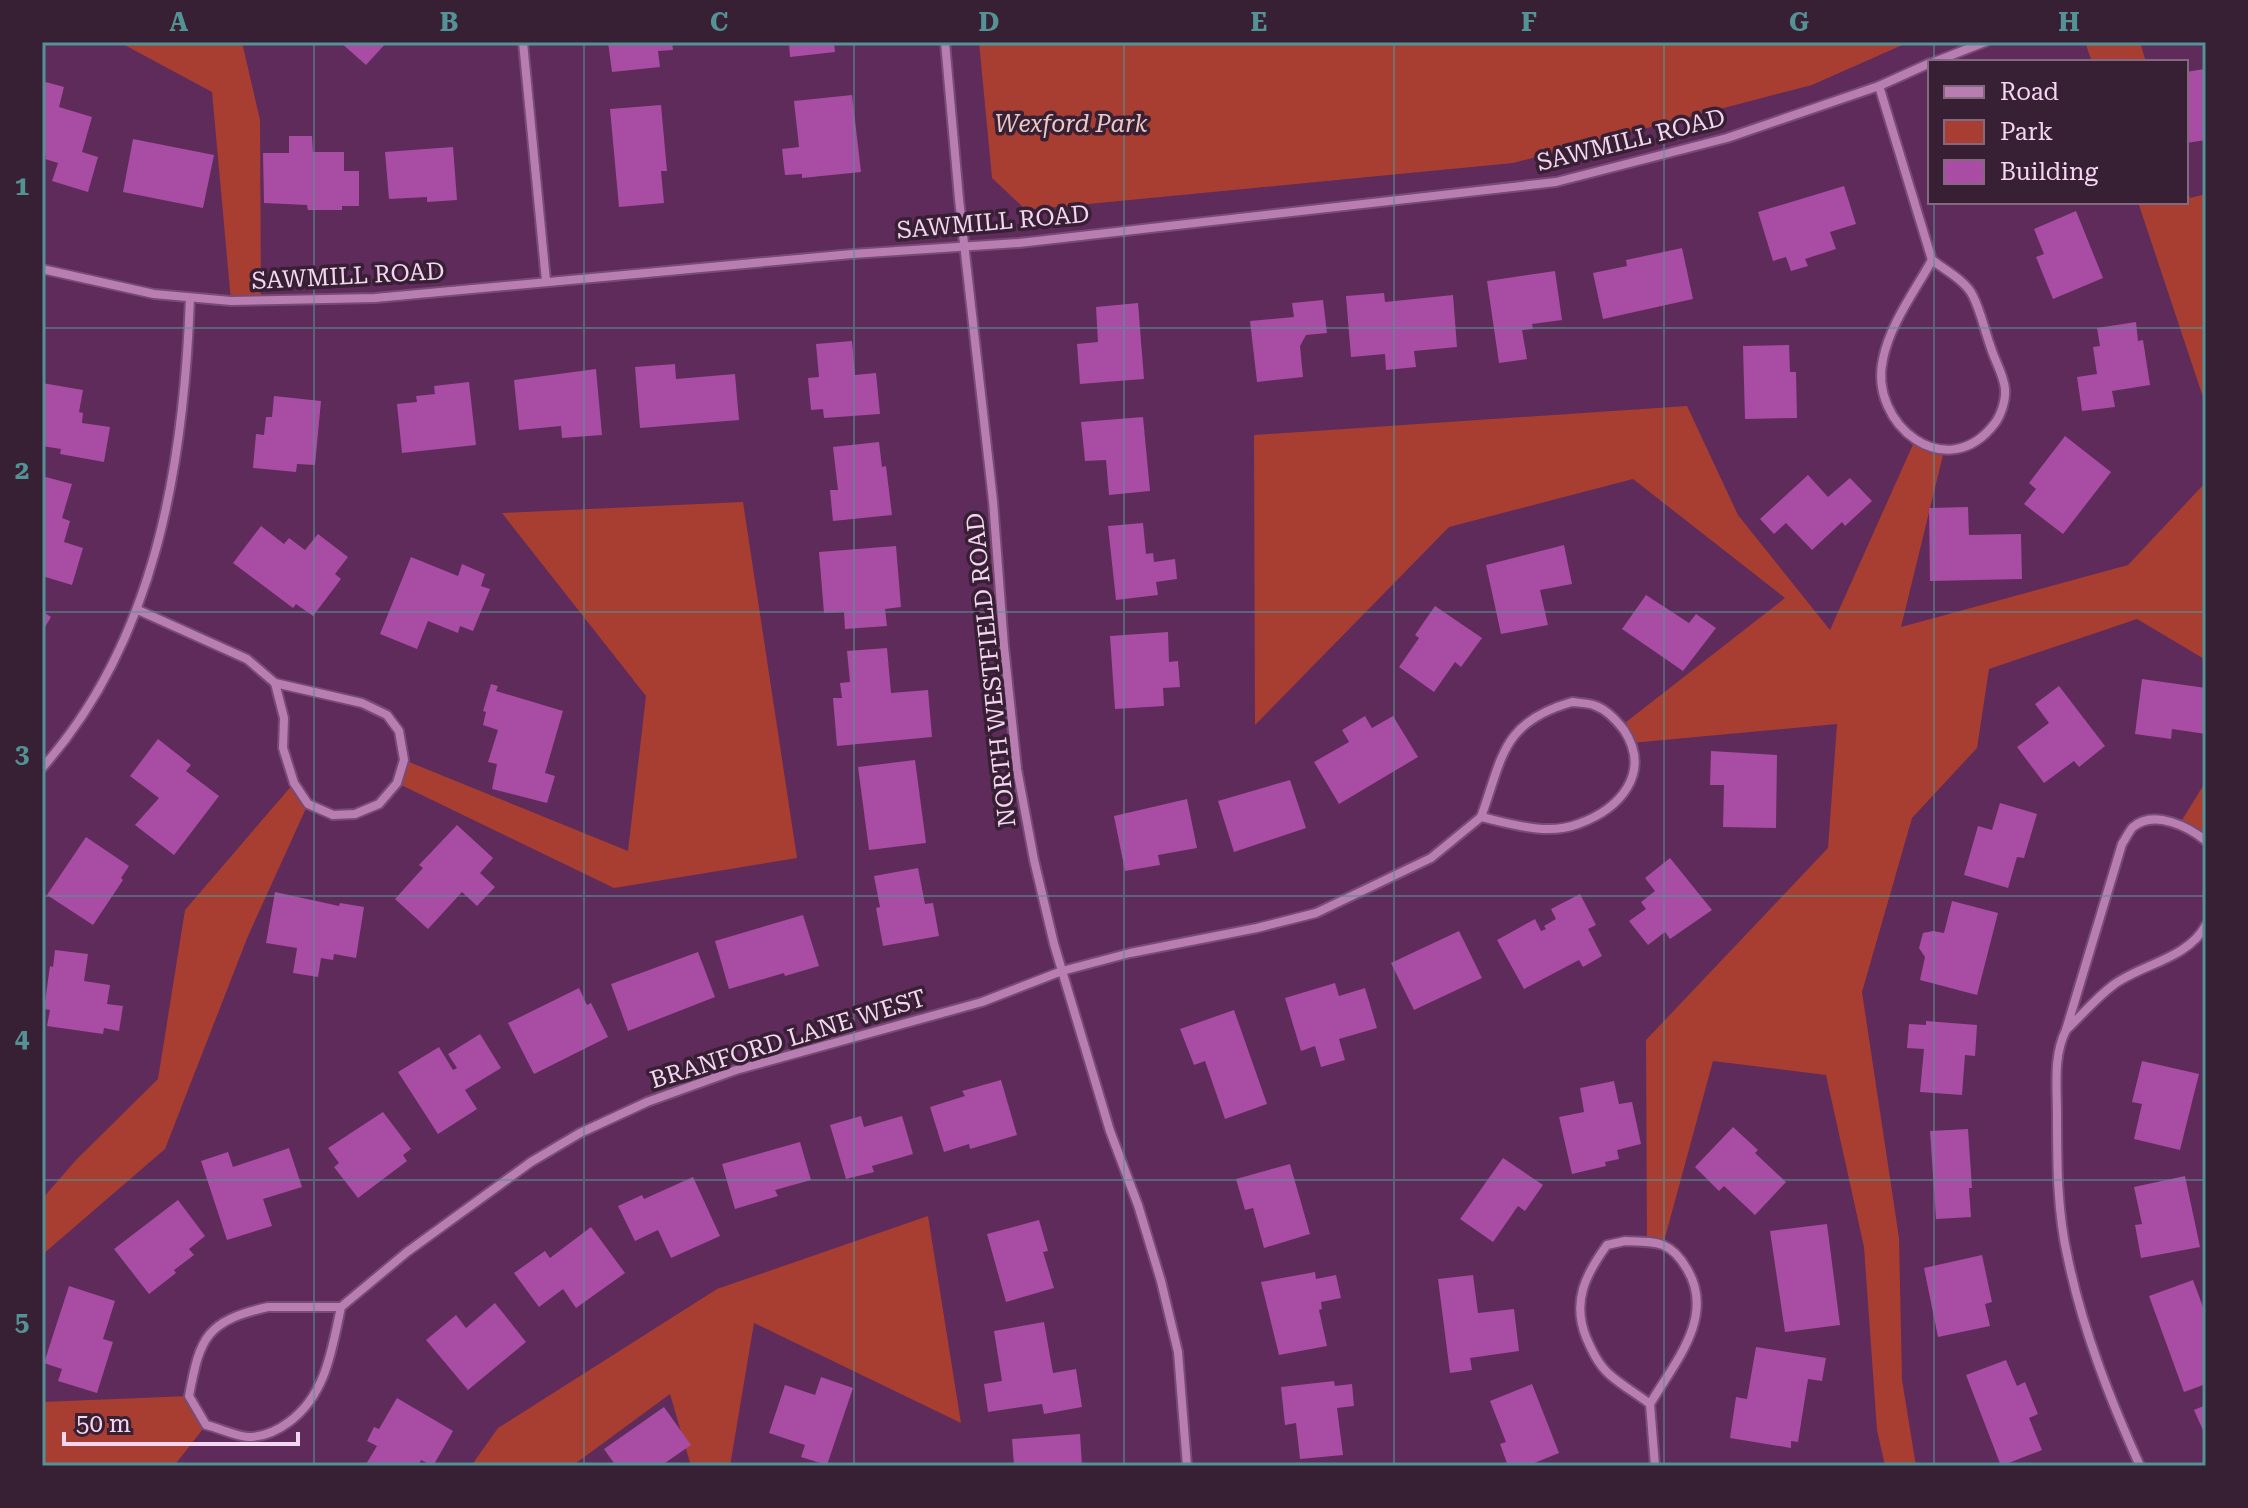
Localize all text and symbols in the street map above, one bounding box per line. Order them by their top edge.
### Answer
text: A [170,7,189,37]
text: B [440,7,458,37]
text: C [710,7,728,37]
text: D [979,7,999,37]
text: E [1251,7,1267,37]
text: F [1521,7,1537,37]
text: G [1789,7,1809,37]
text: H [2058,7,2080,37]
legend [1928,60,2188,204]
text: Road [2000,78,2059,106]
street label: SAWMILL ROAD [1534,103,1728,177]
park label: Wexford Park [995,110,1148,138]
text: Park [2000,118,2053,146]
text: Building [2000,158,2098,186]
text: 1 [15,171,29,201]
street label: SAWMILL ROAD [896,200,1090,244]
street label: SAWMILL ROAD [251,257,445,295]
text: 2 [15,455,29,485]
street label: NORTH WESTFIELD ROAD [961,512,1021,828]
text: 3 [15,739,29,769]
street label: BRANFORD LANE WEST [647,984,929,1094]
text: 4 [15,1023,30,1053]
text: 5 [15,1307,29,1337]
scale bar [64,1396,298,1446]
text: 50 m [76,1410,131,1438]

